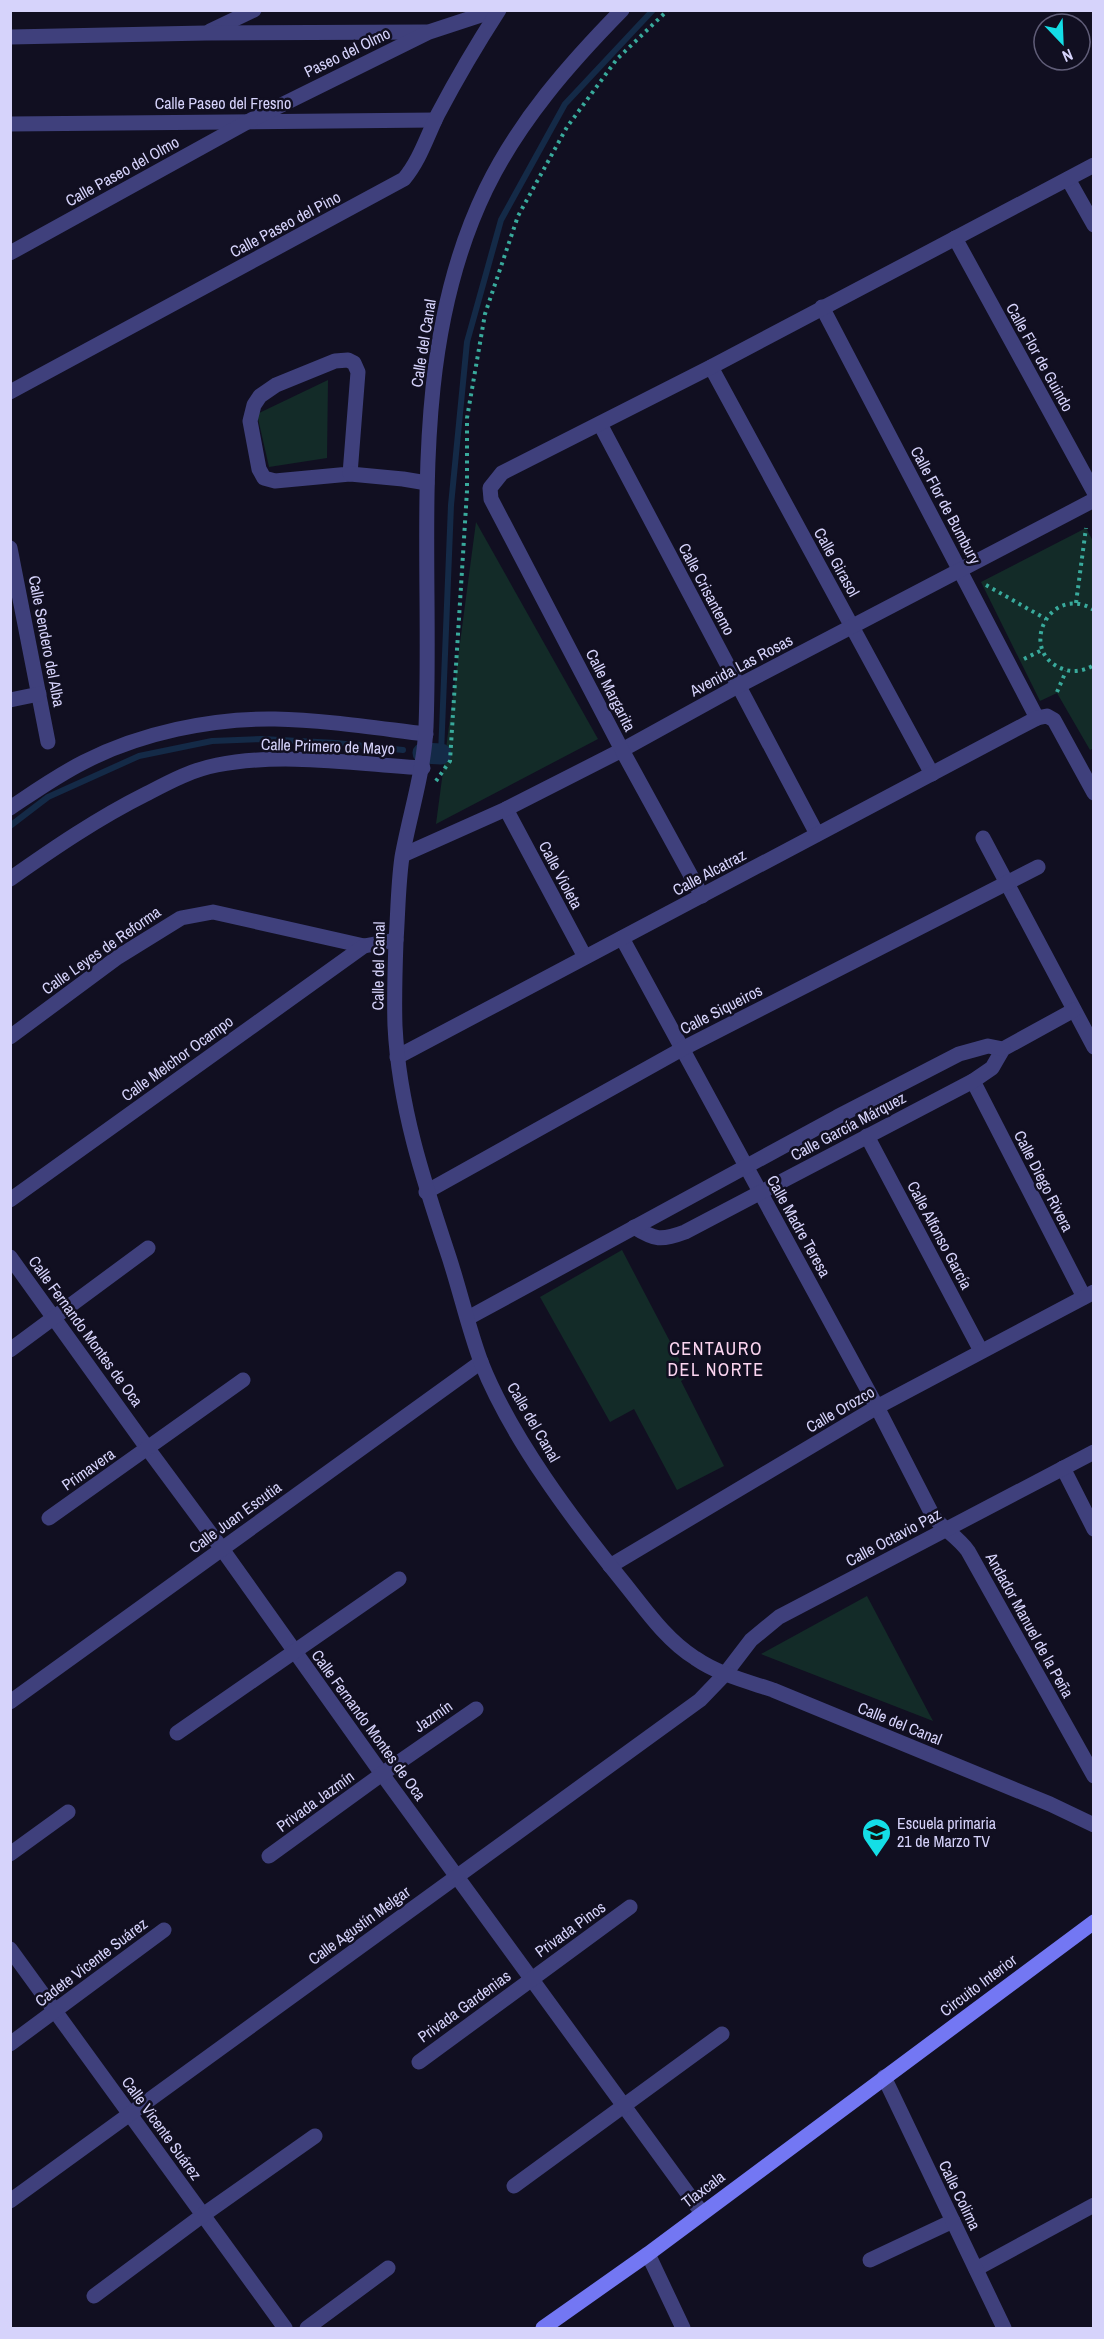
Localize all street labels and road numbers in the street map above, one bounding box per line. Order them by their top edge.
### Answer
street label: Paseo del Olmo [300,22,394,82]
street label: Calle Paseo del Fresno [155,92,291,114]
street label: Calle Paseo del Olmo [61,131,183,211]
street label: Calle Paseo del Pino [226,186,344,262]
street label: Calle del Canal [405,297,441,389]
street label: Calle Flor de Guindo [1001,299,1079,415]
street label: Calle Flor de Bumbury [906,442,987,568]
street label: Calle Girasol [809,524,865,601]
street label: Calle Crisantemo [673,539,741,639]
street label: Calle Sendero del Alba [23,573,71,709]
street label: Avenida Las Rosas [685,629,796,702]
street label: Calle Margarita [581,645,641,736]
street label: Calle Primero de Mayo [261,733,395,759]
street label: Calle Violeta [534,837,588,914]
street label: Calle Alcatraz [668,843,750,901]
street label: Calle Leyes de Reforma [37,900,166,999]
street label: Calle del Canal [366,921,390,1011]
street label: Calle Siqueiros [676,979,766,1039]
street label: Calle Melchor Ocampo [117,1010,237,1106]
street label: Calle García Márquez [786,1086,910,1166]
street label: Calle Diego Rivera [1009,1127,1079,1236]
street label: Calle Madre Teresa [762,1171,836,1282]
street label: Calle Alfonso García [902,1177,978,1294]
street label: Calle Fernando Montes de Oca [24,1251,149,1412]
street label: Calle del Canal [502,1378,566,1466]
street label: Calle Orozco [802,1381,878,1437]
street label: Primavera [57,1442,120,1495]
street label: Calle Juan Escutia [184,1476,286,1558]
street label: Calle Octavio Paz [841,1502,945,1571]
street label: Andador Manuel de la Peña [980,1548,1079,1702]
street label: Calle Fernando Montes de Oca [307,1645,432,1806]
street label: Jazmín [409,1695,457,1737]
street label: Calle del Canal [855,1696,945,1750]
street label: Privada Jazmín [272,1765,358,1837]
street label: Calle Agustín Melgar [304,1880,415,1969]
street label: Privada Pinos [530,1896,610,1962]
street label: Cadete Vicente Suárez [30,1912,152,2012]
street label: Circuito Interior [935,1948,1022,2021]
street label: Privada Gardenias [413,1965,515,2047]
street label: Calle Vicente Suárez [117,2072,207,2185]
street label: Calle Colima [934,2156,987,2234]
street label: Tlaxcala [677,2165,730,2212]

